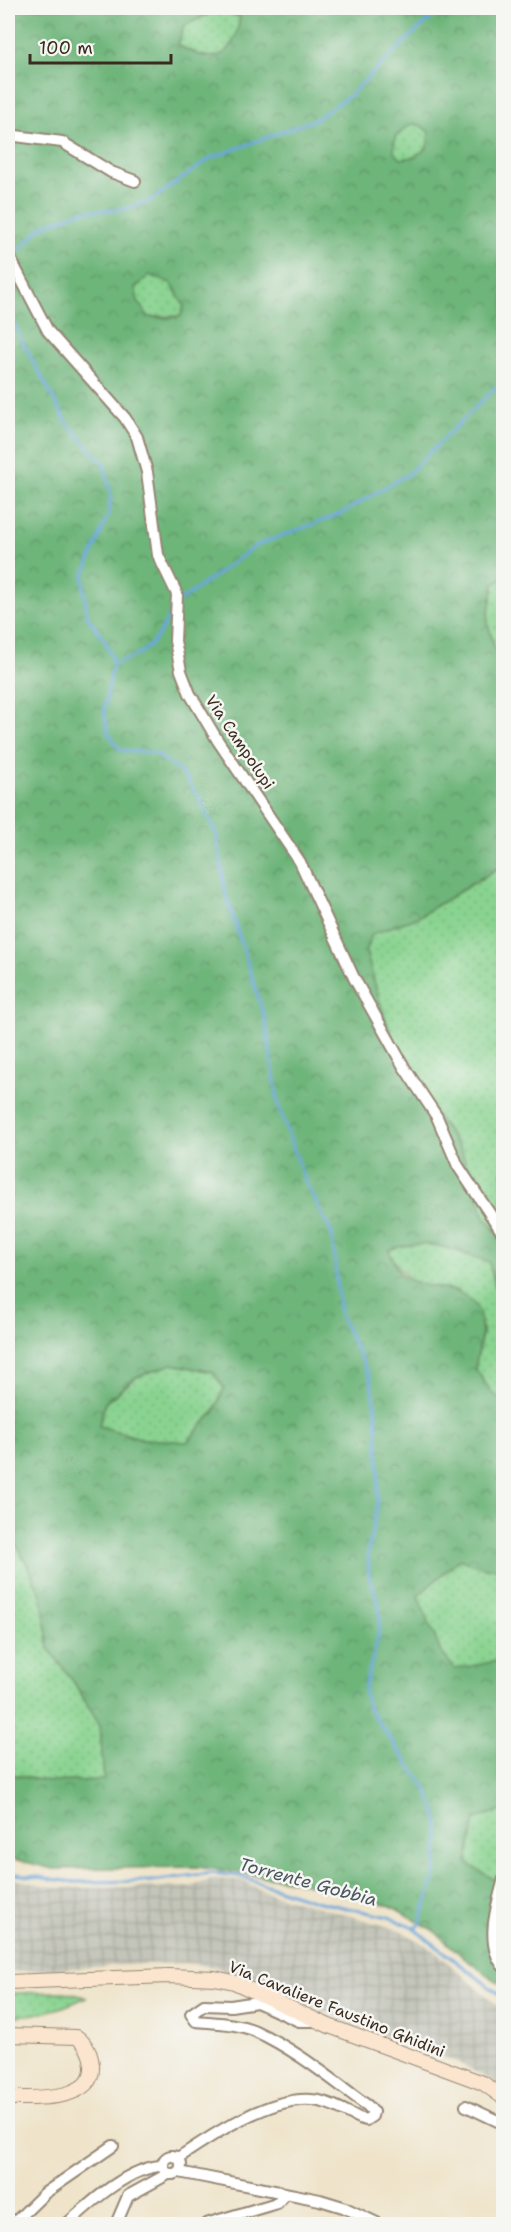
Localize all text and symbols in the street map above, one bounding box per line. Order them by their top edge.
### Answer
scale bar [30,27,171,65]
text: 100 m [39,36,93,60]
street label: Via Campolupi [201,691,279,793]
water label: Torrente Gobbia [236,1852,380,1912]
street label: Via Cavaliere Faustino Ghidini [226,1956,448,2062]

